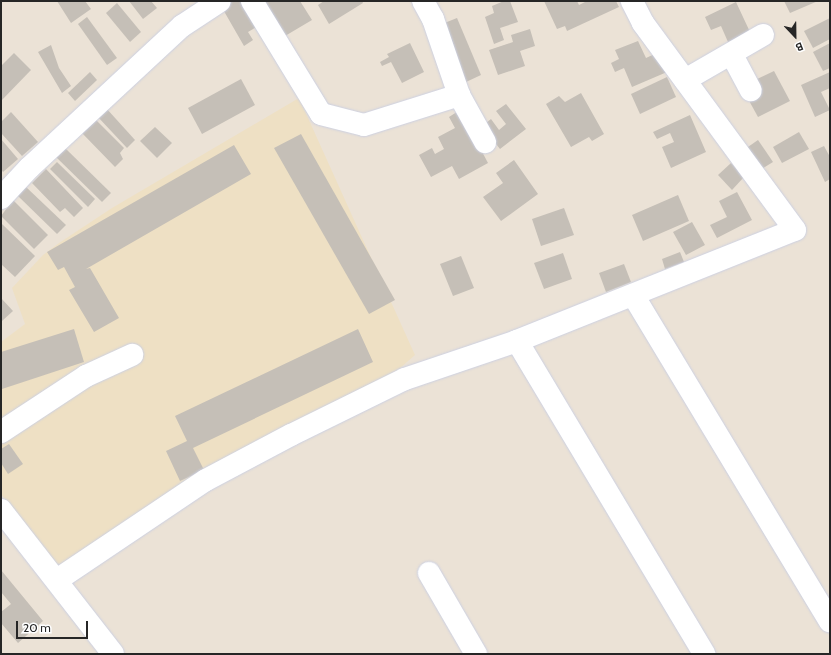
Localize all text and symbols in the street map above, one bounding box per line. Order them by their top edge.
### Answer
north arrow [775,16,815,56]
text: B [794,39,805,55]
scale bar [18,613,90,639]
text: 20 m [23,620,51,635]

